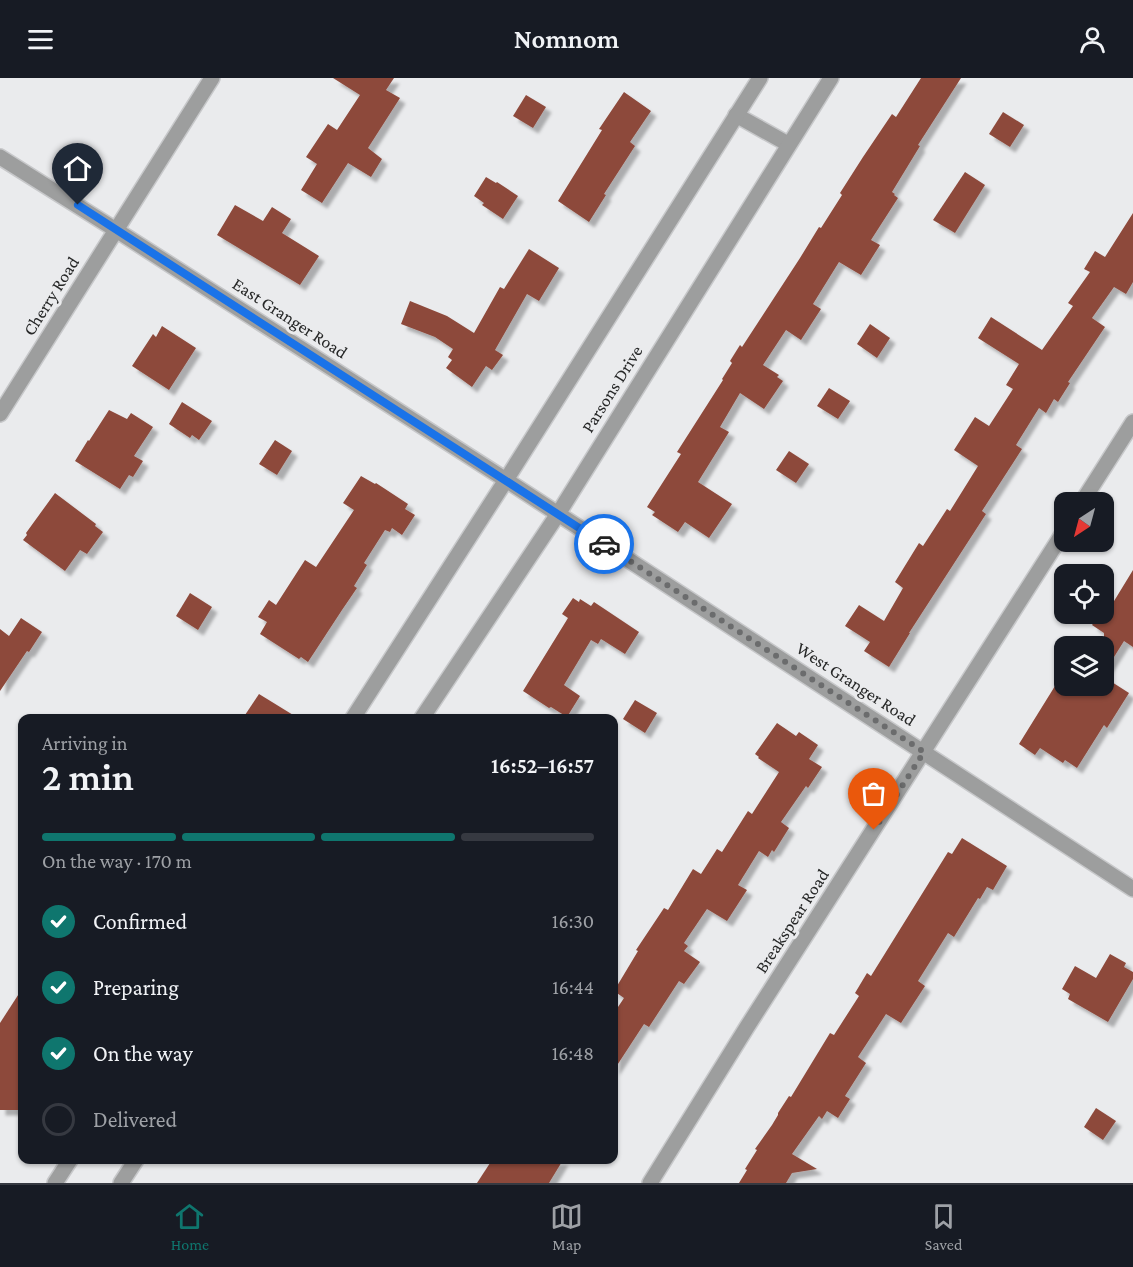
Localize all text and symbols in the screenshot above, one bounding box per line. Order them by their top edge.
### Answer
icon: menu [24,23,57,56]
icon: person [1076,23,1109,56]
text: Nomnom [514,24,619,54]
pin [52,143,103,205]
icon: home [61,152,94,185]
street label: Cherry Road [19,252,83,339]
street label: East Granger Road [229,273,352,363]
street label: Parsons Drive [577,342,647,436]
north arrow [1054,492,1114,552]
map controls [1054,492,1114,696]
courier [574,514,634,574]
icon: car [588,528,621,561]
button: locate [1054,564,1114,624]
button: layers [1054,636,1114,696]
street label: West Granger Road [793,638,920,730]
text: Arriving in [42,732,127,754]
text: 16:52–16:57 [491,753,594,778]
text: 2 min [42,755,134,798]
pin [848,768,899,830]
icon: bag [857,777,890,810]
text: On the way · 170 m [42,850,192,872]
street label: Breakspear Road [751,865,833,977]
icon: check [42,905,75,938]
text: Confirmed [93,909,187,934]
text: 16:30 [552,910,594,932]
icon: check [42,971,75,1004]
text: Preparing [93,975,179,1000]
text: 16:44 [552,976,594,998]
icon: check [42,1037,75,1070]
text: On the way [93,1041,193,1066]
text: 16:48 [552,1042,594,1064]
text: Delivered [93,1107,177,1132]
tab: Home [171,1200,209,1253]
tab: Map [550,1200,583,1253]
tab: Saved [925,1200,962,1253]

